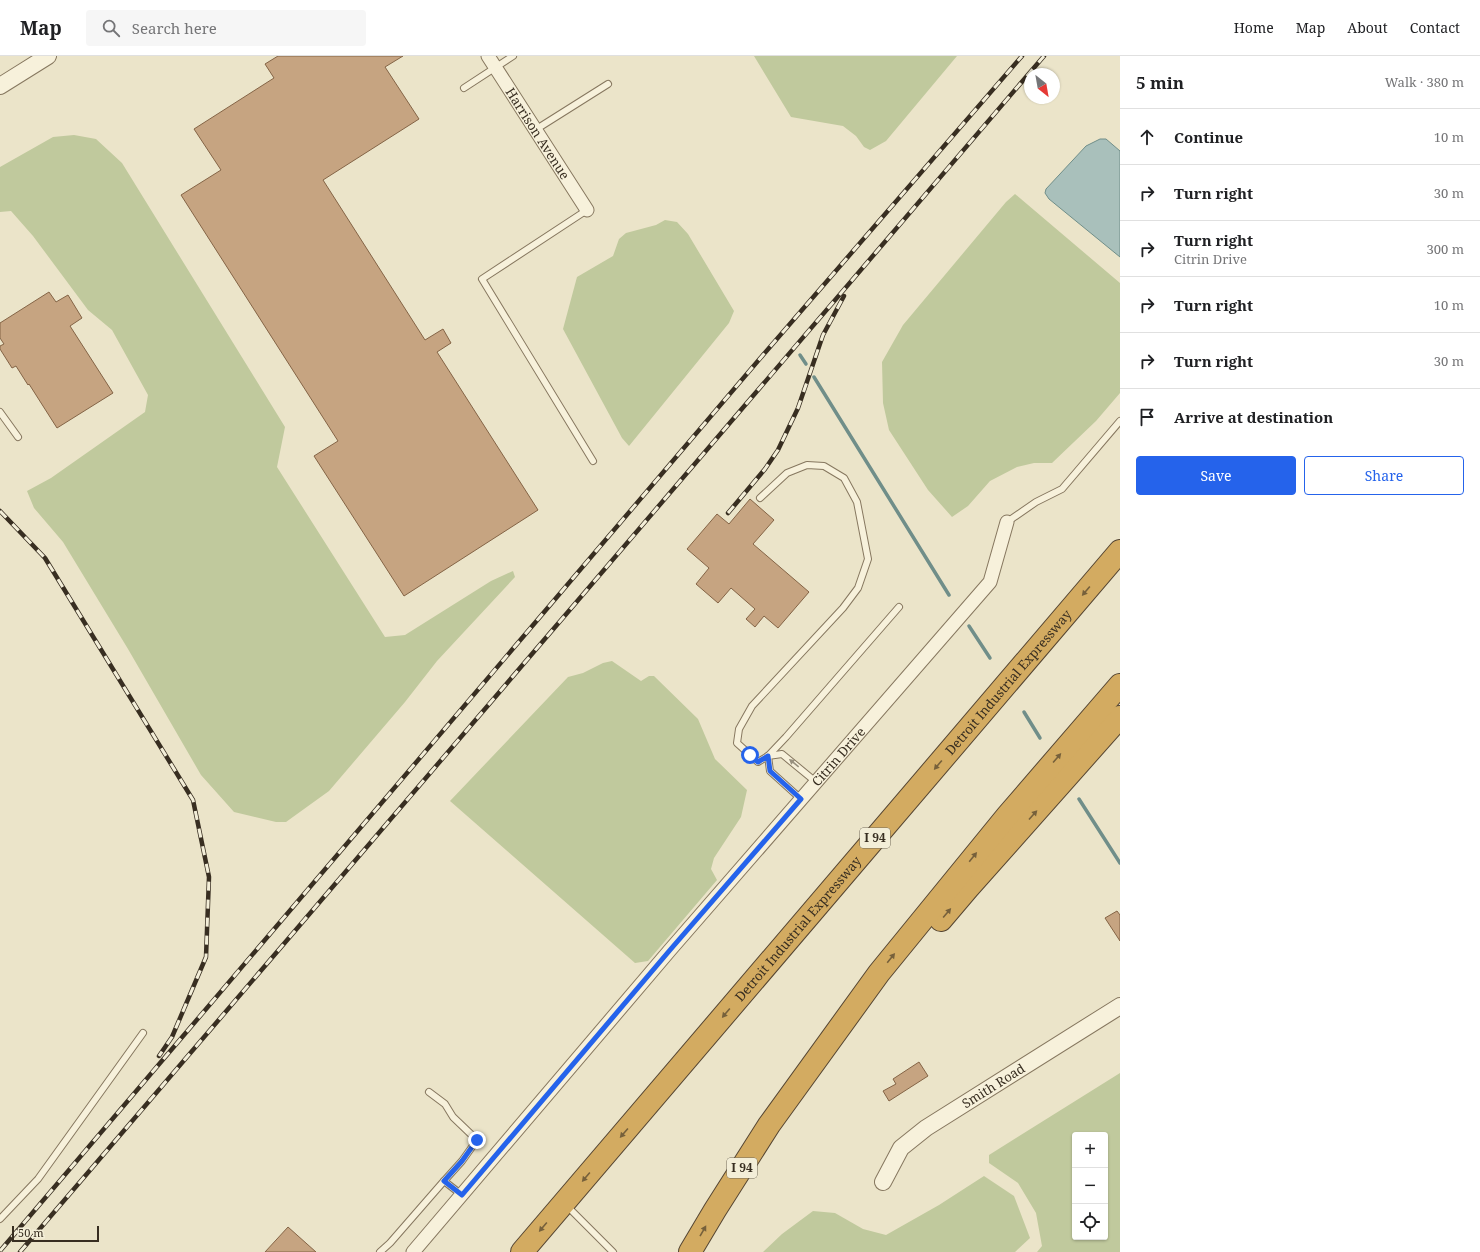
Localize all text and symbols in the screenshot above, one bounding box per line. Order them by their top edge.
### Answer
search box [86,10,366,46]
text: Map [20,15,62,41]
icon: search [100,17,122,39]
text: Search here [132,18,217,38]
text: Home [1234,18,1274,37]
text: Map [1296,18,1325,37]
text: About [1347,18,1388,37]
text: Contact [1410,18,1460,37]
north arrow [1024,68,1060,104]
text: 5 min [1136,71,1184,94]
text: Walk · 380 m [1385,73,1464,91]
street label: Harrison Avenue [502,84,574,183]
icon: ahead [1136,126,1158,148]
text: Continue [1174,127,1243,147]
text: 10 m [1434,128,1464,146]
icon: right [1136,182,1158,204]
text: Turn right [1174,183,1253,203]
text: 30 m [1434,184,1464,202]
text: Turn right [1174,230,1253,250]
icon: right [1136,238,1158,260]
text: 300 m [1427,240,1464,258]
text: Citrin Drive [1174,250,1247,268]
icon: right [1136,294,1158,316]
text: Turn right [1174,295,1253,315]
text: 10 m [1434,296,1464,314]
icon: right [1136,350,1158,372]
text: Turn right [1174,351,1253,371]
text: 30 m [1434,352,1464,370]
icon: arrive [1136,406,1158,428]
text: Arrive at destination [1174,407,1333,427]
button: Save [1136,456,1296,495]
button: Share [1304,456,1464,495]
one-way arrow [1081,586,1090,597]
street label: Detroit Industrial Expressway [941,605,1076,759]
street label: Citrin Drive [808,723,869,790]
route start [741,746,759,764]
one-way arrow [1052,753,1062,763]
one-way arrow [788,759,799,767]
one-way arrow [933,759,942,770]
one-way arrow [1028,810,1037,820]
road number: I 94 [860,828,890,848]
street label: Detroit Industrial Expressway [731,852,865,1005]
one-way arrow [969,852,977,863]
one-way arrow [942,908,951,918]
one-way arrow [886,953,895,963]
one-way arrow [722,1007,731,1018]
street label: Smith Road [958,1059,1028,1112]
one-way arrow [619,1128,628,1138]
route end [468,1131,486,1149]
map controls [1072,1132,1108,1240]
button: + [1072,1132,1108,1168]
road number: I 94 [727,1158,757,1178]
button: − [1072,1168,1108,1204]
one-way arrow [581,1172,590,1183]
button: locate [1072,1204,1108,1240]
one-way arrow [539,1223,548,1232]
scale bar [12,1224,99,1243]
text: 50 m [18,1225,44,1240]
one-way arrow [699,1225,706,1237]

